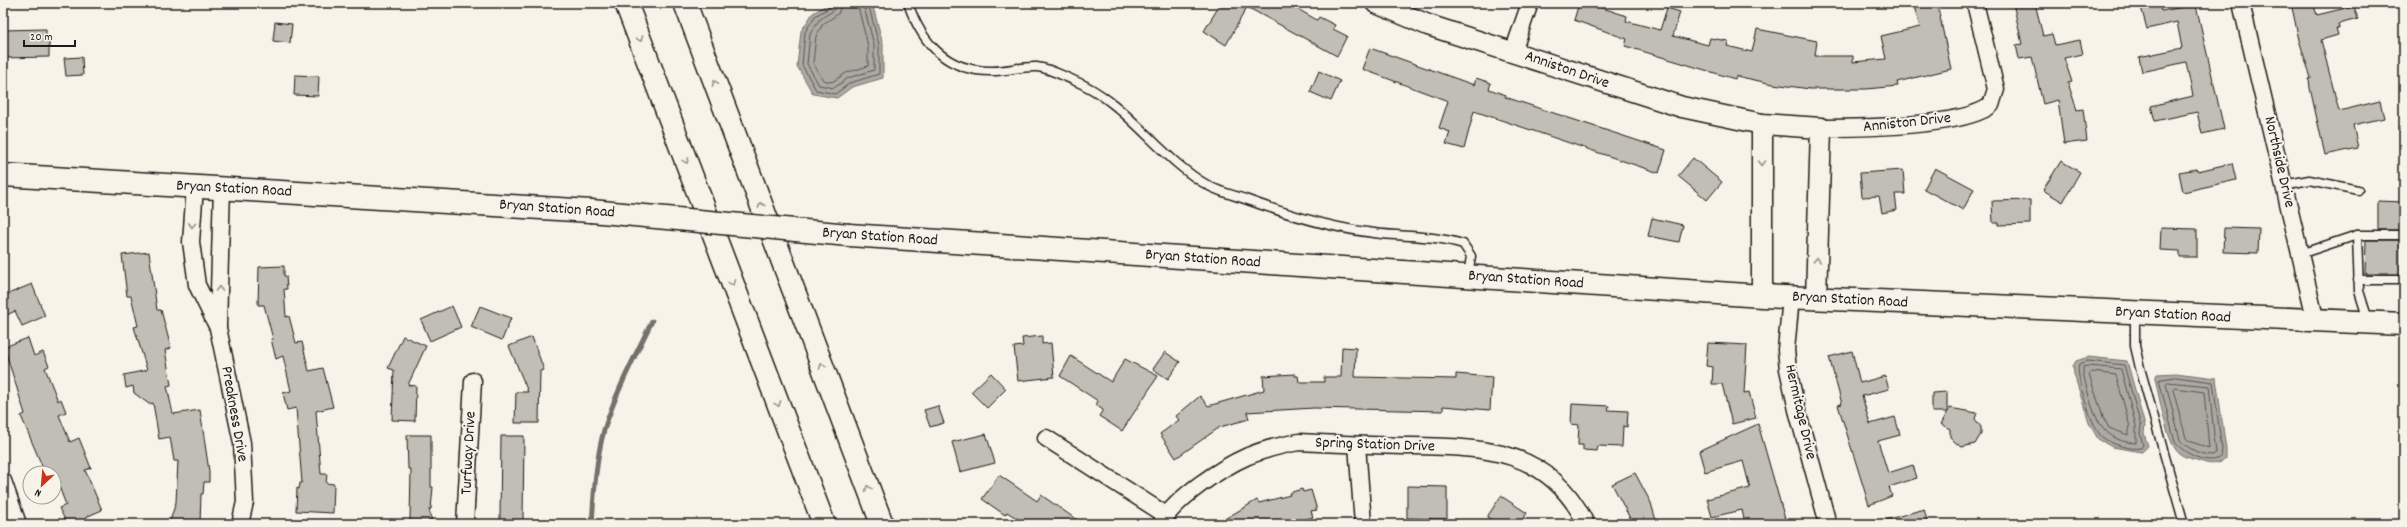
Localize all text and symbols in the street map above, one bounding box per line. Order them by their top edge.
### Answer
scale bar [24,22,75,48]
text: 20 m [30,29,53,46]
one-way arrow [635,36,643,43]
street label: Anniston Drive [1522,45,1612,95]
one-way arrow [712,80,720,87]
street label: Anniston Drive [1862,107,1952,139]
street label: Northside Drive [2257,114,2301,210]
one-way arrow [681,157,689,164]
one-way arrow [1758,160,1766,166]
street label: Bryan Station Road [176,174,292,204]
street label: Bryan Station Road [498,193,616,225]
one-way arrow [758,201,766,208]
street label: Bryan Station Road [821,221,939,253]
one-way arrow [188,222,197,228]
street label: Bryan Station Road [1144,243,1262,275]
one-way arrow [1813,257,1822,263]
street label: Bryan Station Road [1467,264,1585,296]
one-way arrow [727,279,736,286]
street label: Bryan Station Road [1792,285,1908,315]
one-way arrow [215,286,223,292]
street label: Bryan Station Road [2115,300,2231,330]
one-way arrow [818,362,827,369]
street label: Hermitage Drive [1778,362,1822,462]
street label: Preakness Drive [214,364,254,464]
one-way arrow [774,401,782,408]
street label: Turfway Drive [455,411,483,495]
street label: Spring Station Drive [1315,431,1435,459]
north arrow [22,465,62,505]
text: N [32,484,44,501]
one-way arrow [864,484,872,491]

